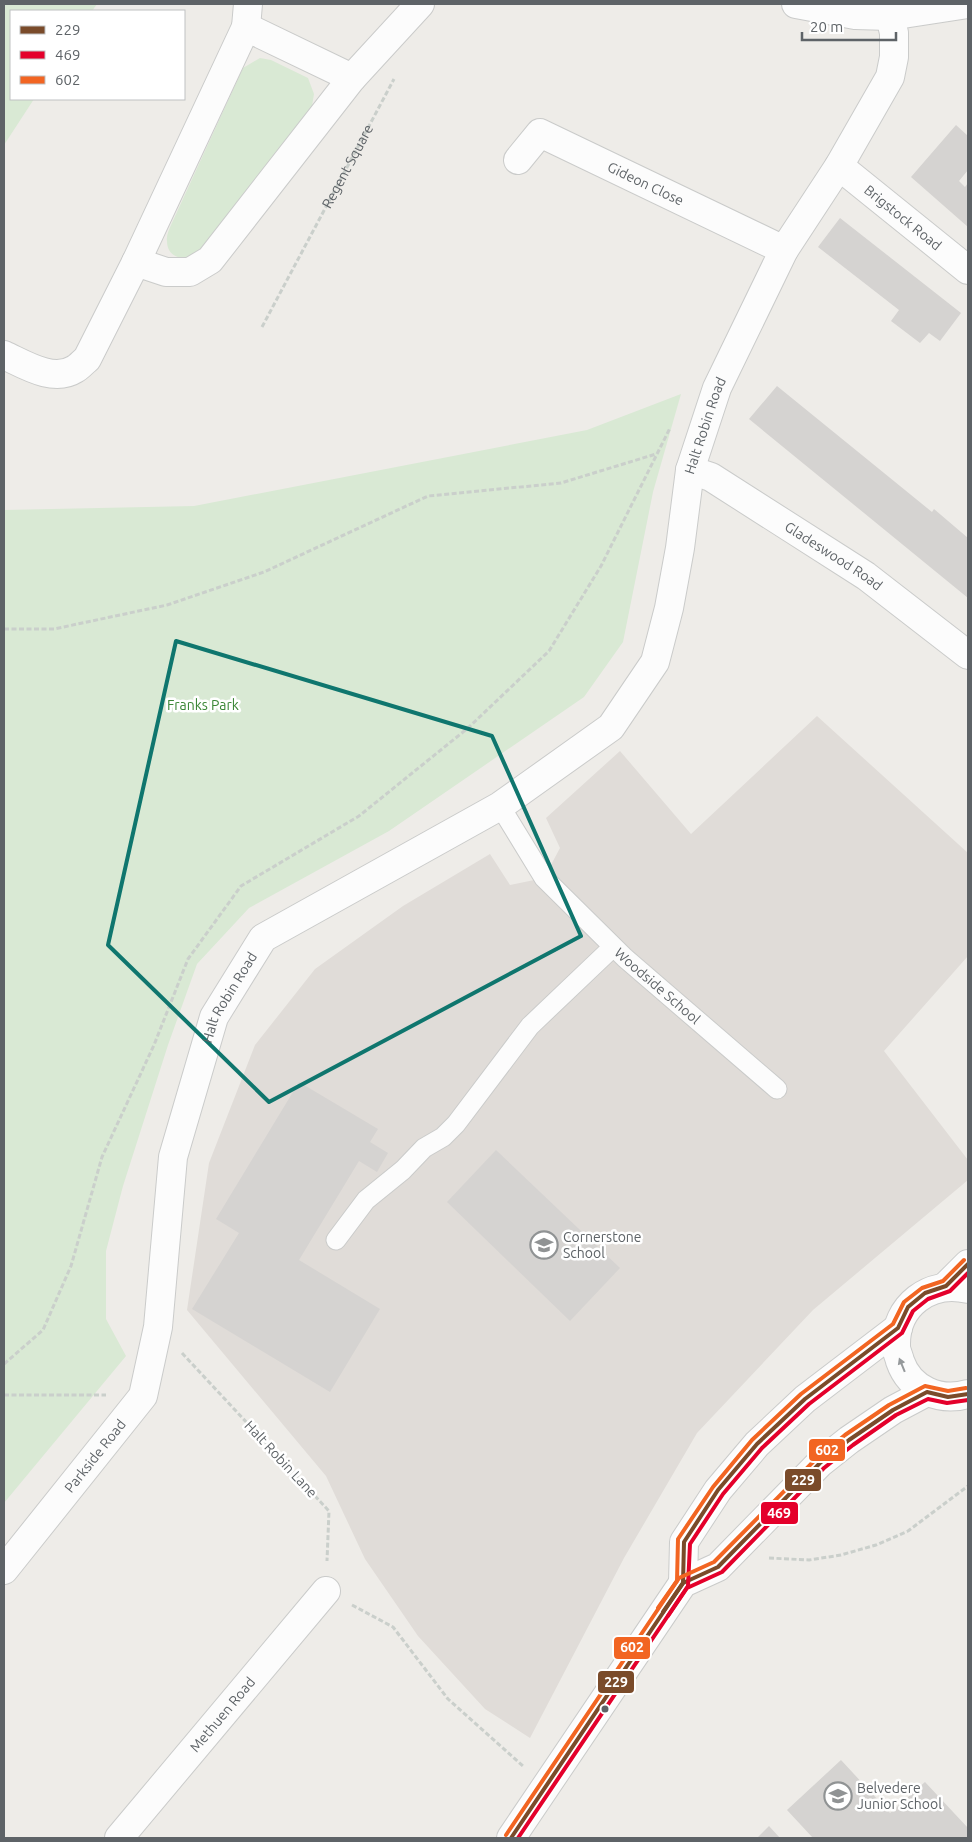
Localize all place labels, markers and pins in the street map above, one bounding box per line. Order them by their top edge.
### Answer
place label: Cornerstone School [563,1229,642,1261]
school or university icon: Cornerstone School [529,1230,559,1260]
unlabelled marker [600,1704,610,1714]
place label: Belvedere Junior School [857,1780,942,1812]
school or university icon: Belvedere Junior School [823,1781,853,1811]

